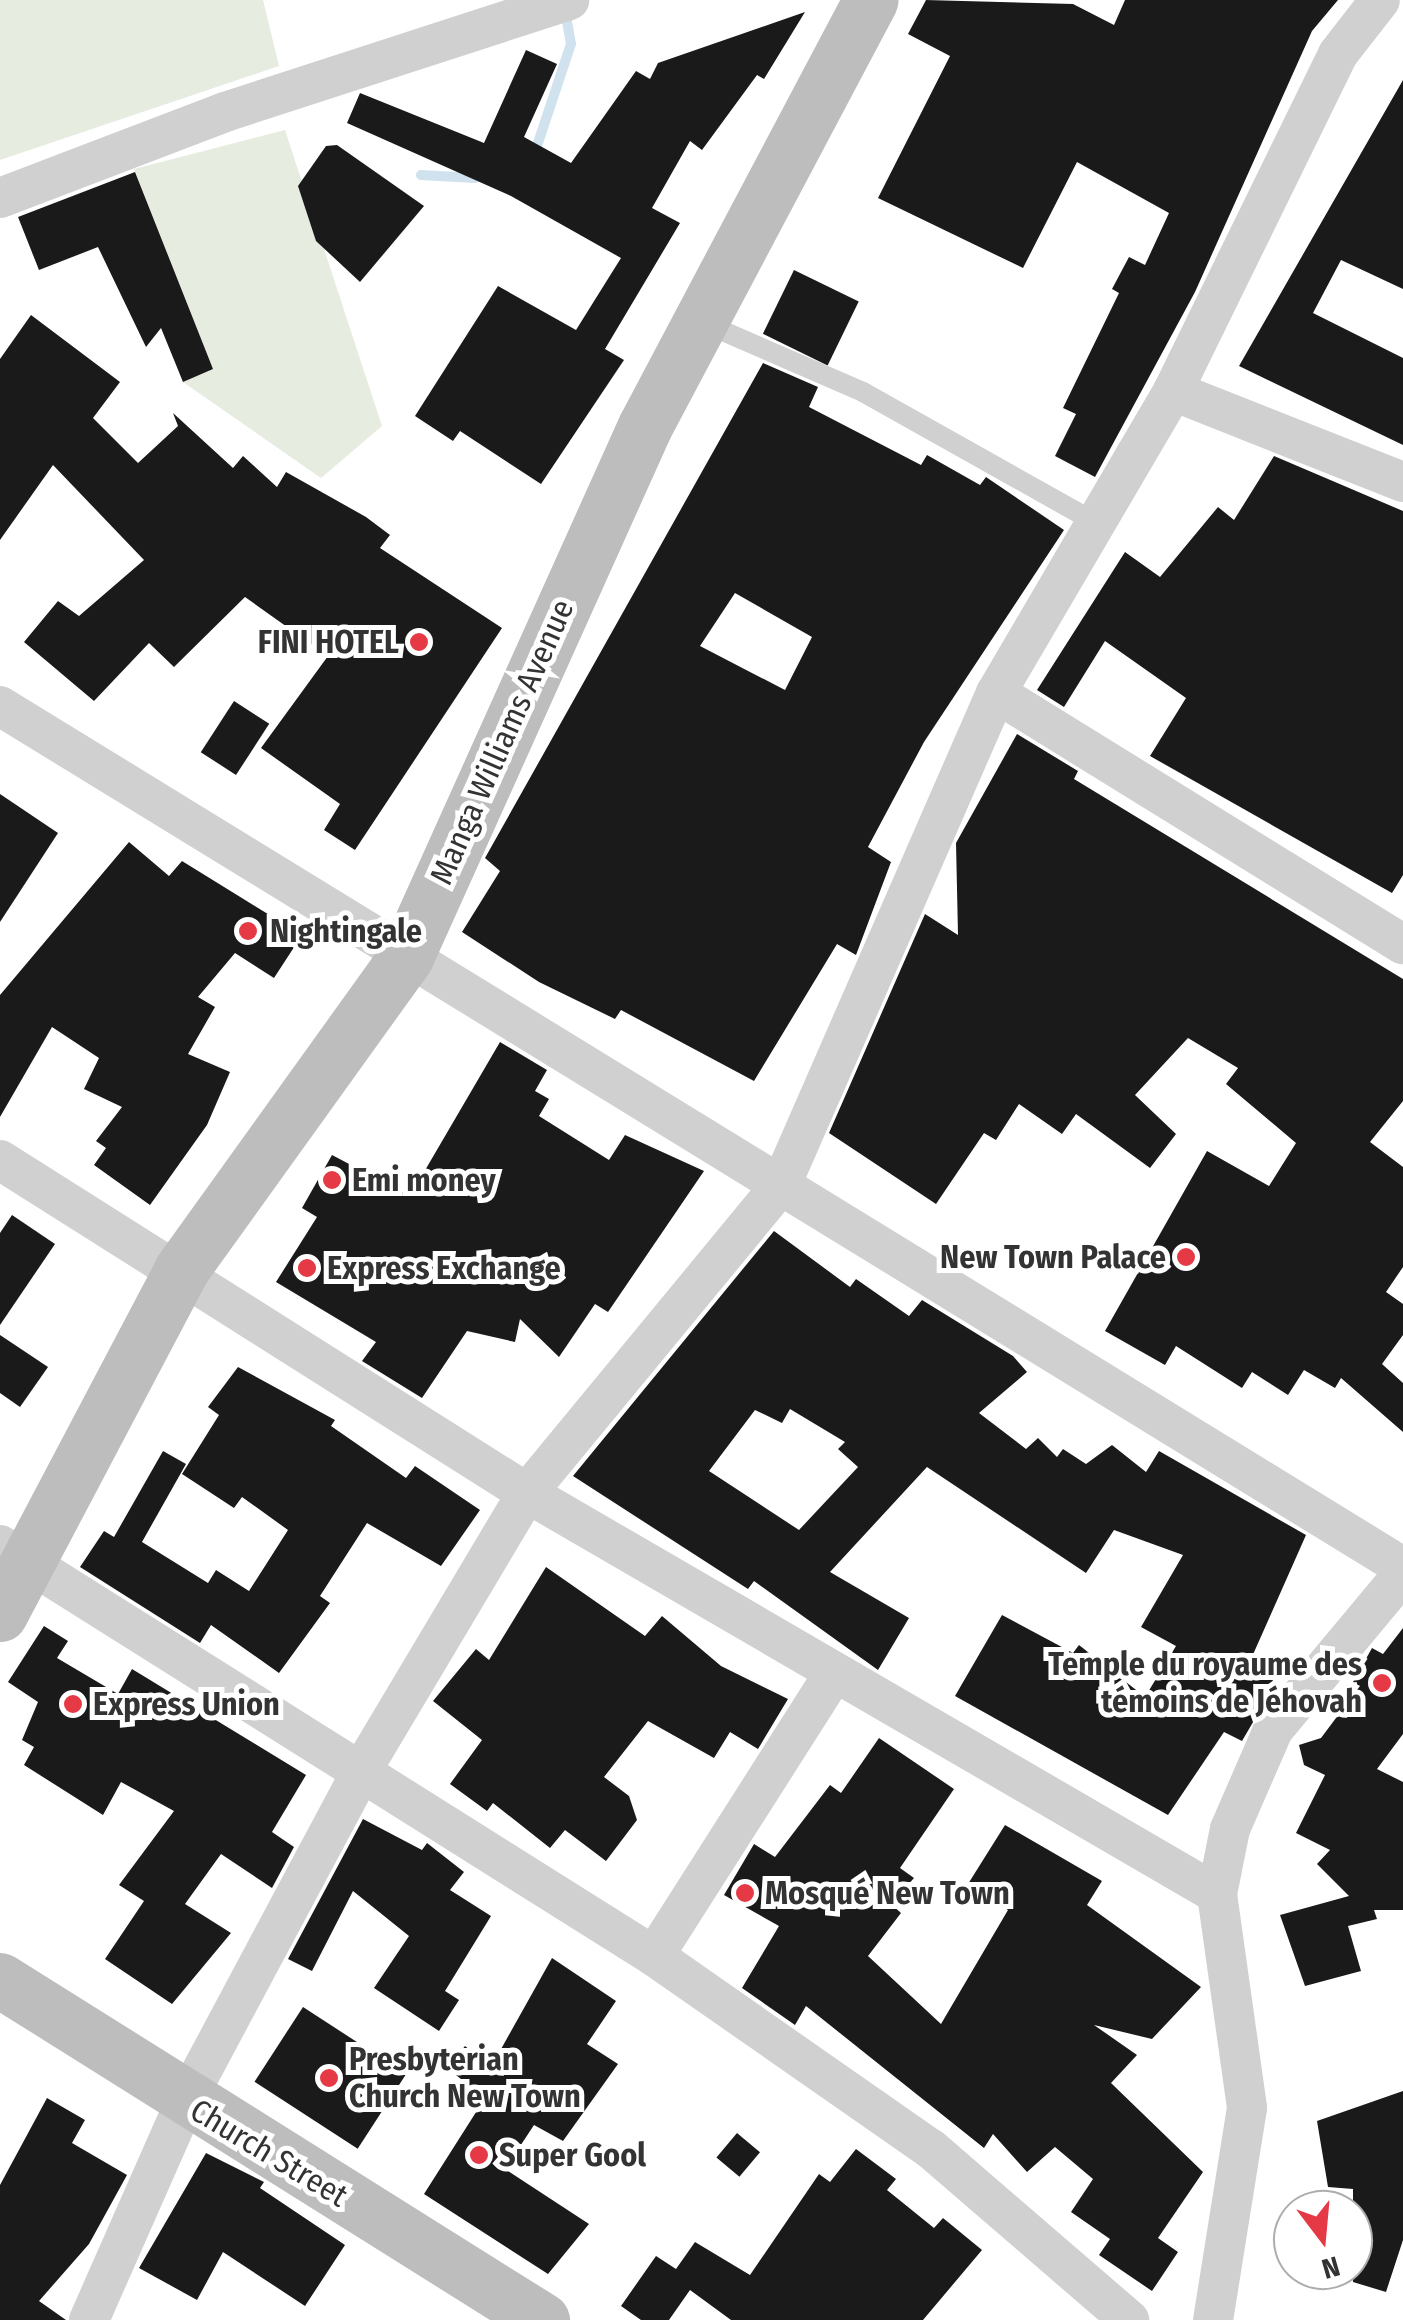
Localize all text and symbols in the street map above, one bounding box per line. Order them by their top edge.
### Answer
street label: Manga Williams Avenue [422,594,582,890]
place label: FINI HOTEL [258,623,399,661]
marker: FINI HOTEL [408,631,430,653]
place label: Nightingale [270,912,422,950]
marker: Nightingale [235,918,261,944]
place label: Emi money [352,1161,496,1199]
marker: Emi money [321,1169,343,1191]
place label: New Town Palace [940,1238,1166,1276]
marker: New Town Palace [1175,1246,1197,1268]
place label: Express Exchange [327,1249,561,1287]
marker: Express Exchange [296,1257,318,1279]
place label: Temple du royaume des témoins de Jéhovah [1048,1646,1362,1721]
marker: Temple du royaume des témoins de Jéhovah [1371,1672,1393,1694]
place label: Express Union [93,1685,280,1723]
marker: Express Union [62,1693,84,1715]
place label: Mosqué New Town [765,1874,1010,1912]
marker: Mosqué New Town [734,1882,756,1904]
place label: Presbyterian Church New Town [349,2041,581,2116]
marker: Presbyterian Church New Town [318,2067,340,2089]
street label: Church Street [183,2091,355,2215]
place label: Super Gool [499,2136,646,2174]
marker: Super Gool [468,2144,490,2166]
north arrow [1273,2190,1373,2290]
text: N [1318,2249,1343,2286]

